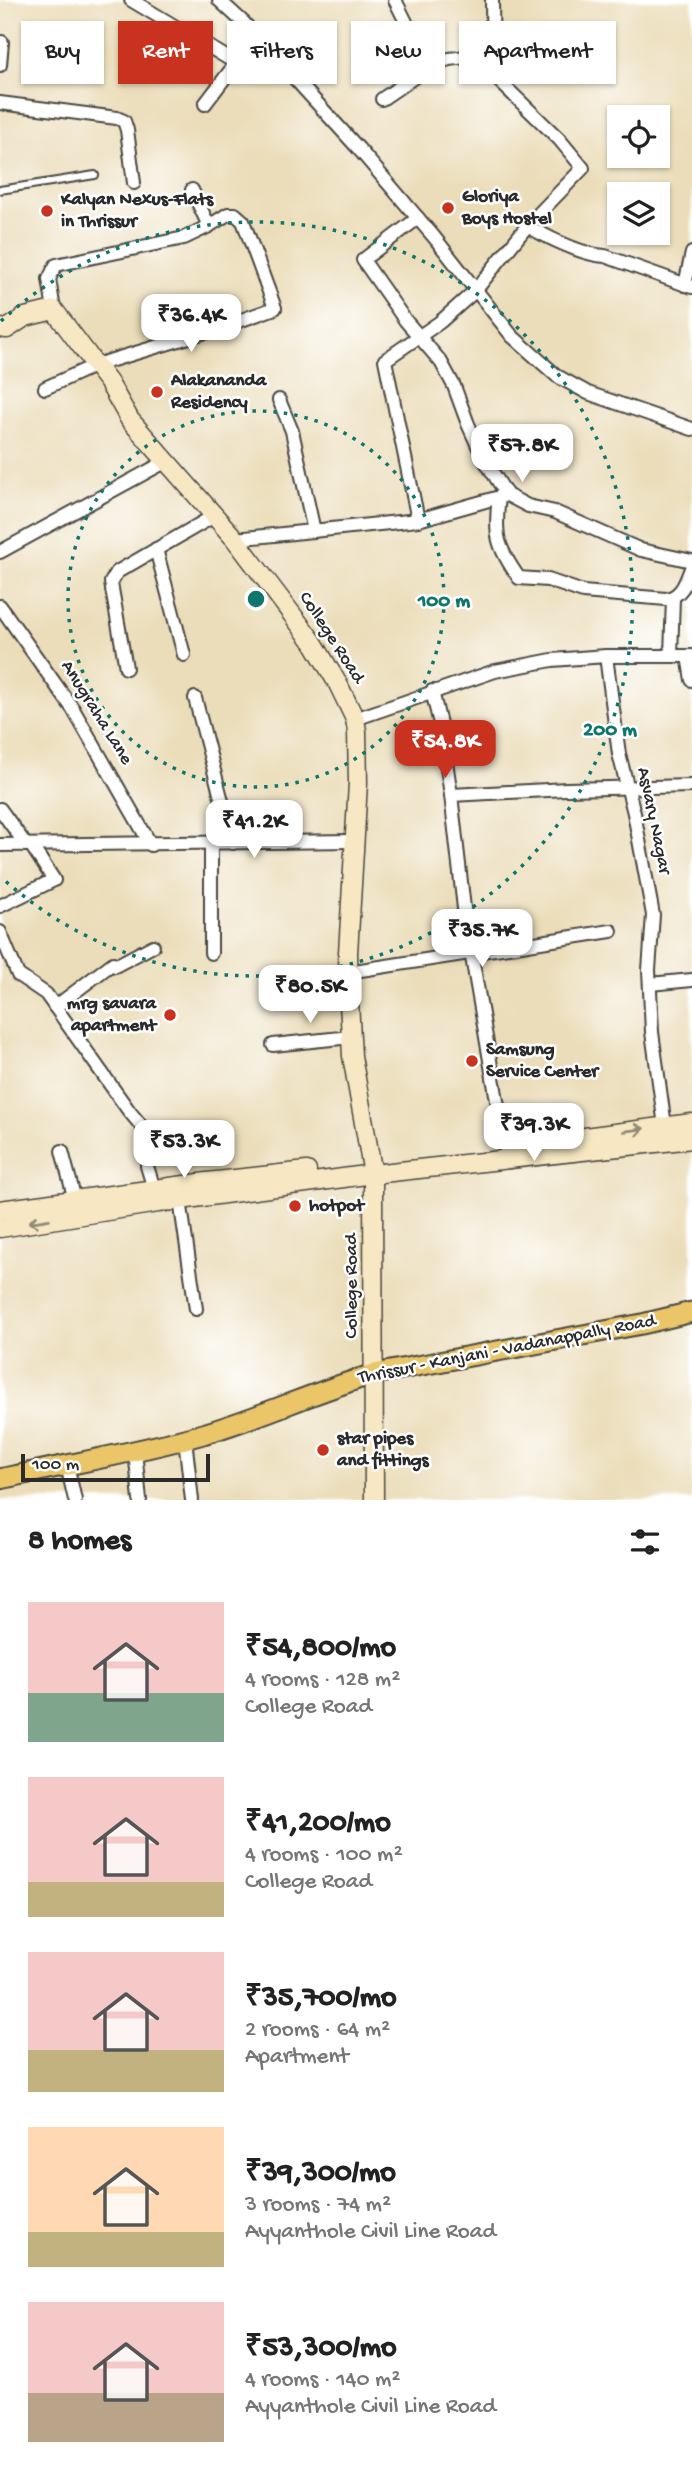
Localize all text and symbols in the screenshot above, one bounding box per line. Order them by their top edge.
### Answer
chip: Buy [21,21,104,84]
chip: Rent [118,21,213,84]
chip: Filters [227,21,337,84]
chip: New [351,21,445,84]
chip: Apartment [459,21,616,84]
map controls [607,105,670,245]
button: locate [607,105,670,168]
button: layers [607,182,670,245]
place label: Gloriya Boys Hostel [461,186,552,231]
place label: Kalyan Nexus-Flats in Thrissur [60,189,214,234]
marker: Gloriya Boys Hostel [440,200,456,216]
marker: Kalyan Nexus-Flats in Thrissur [39,203,55,219]
pin: ₹36.4K [134,294,248,354]
text: ₹36.4K [157,303,225,330]
place label: Alakananda Residency [170,370,268,415]
marker: Alakananda Residency [149,384,165,400]
pin: ₹57.8K [465,424,579,484]
text: ₹57.8K [487,433,557,460]
centre of rings [244,587,268,611]
street label: College Road [293,588,370,690]
text: 100 m [417,590,470,615]
street label: Anugraha Lane [55,657,137,770]
text: 200 m [583,719,637,744]
pin: ₹54.8K [388,720,502,780]
text: ₹54.8K [411,729,479,756]
street label: Asvary Nagar [630,765,676,879]
pin: ₹41.2K [197,800,311,860]
text: ₹41.2K [222,809,286,836]
pin: ₹35.7K [425,909,539,969]
text: ₹35.7K [447,918,517,945]
pin: ₹80.5K [253,965,367,1025]
text: ₹80.5K [275,974,345,1001]
place label: mrg savara apartment [67,993,158,1038]
marker: mrg savara apartment [162,1007,178,1023]
place label: Samsung Service Center [486,1039,600,1084]
marker: Samsung Service Center [464,1053,480,1069]
pin: ₹39.3K [477,1104,591,1163]
text: ₹39.3K [500,1112,568,1139]
pin: ₹53.3K [127,1120,241,1180]
one-way arrow [622,1124,645,1137]
text: ₹53.3K [149,1129,219,1156]
place label: hotpot [309,1195,366,1218]
marker: hotpot [287,1198,303,1214]
one-way arrow [28,1215,51,1228]
street label: College Road [341,1232,364,1338]
street label: Thrissur - Kanjani - Vadanappally Road [355,1309,660,1390]
place label: star pipes and fittings [336,1428,430,1473]
marker: star pipes and fittings [315,1442,331,1458]
scale bar [21,1451,210,1483]
text: 100 m [32,1454,79,1477]
icon: filters [626,1523,664,1561]
text: 8 homes [28,1525,131,1560]
icon: home [84,1630,168,1714]
text: ₹54,800/mo [245,1632,396,1667]
text: 4 rooms · 128 m² [245,1667,400,1694]
text: College Road [245,1694,372,1721]
icon: home [84,1805,168,1889]
text: ₹41,200/mo [245,1807,391,1842]
text: 4 rooms · 100 m² [245,1842,403,1869]
text: College Road [245,1869,372,1896]
icon: home [84,1980,168,2064]
text: ₹35,700/mo [245,1982,397,2017]
text: 2 rooms · 64 m² [245,2017,390,2044]
text: Apartment [245,2044,349,2071]
icon: home [84,2155,168,2239]
text: ₹39,300/mo [245,2157,396,2192]
text: 3 rooms · 74 m² [245,2192,391,2219]
text: Ayyanthole Civil Line Road [245,2219,496,2246]
icon: home [84,2330,168,2414]
text: ₹53,300/mo [245,2332,397,2367]
text: 4 rooms · 140 m² [245,2367,400,2394]
text: Ayyanthole Civil Line Road [245,2394,496,2421]

